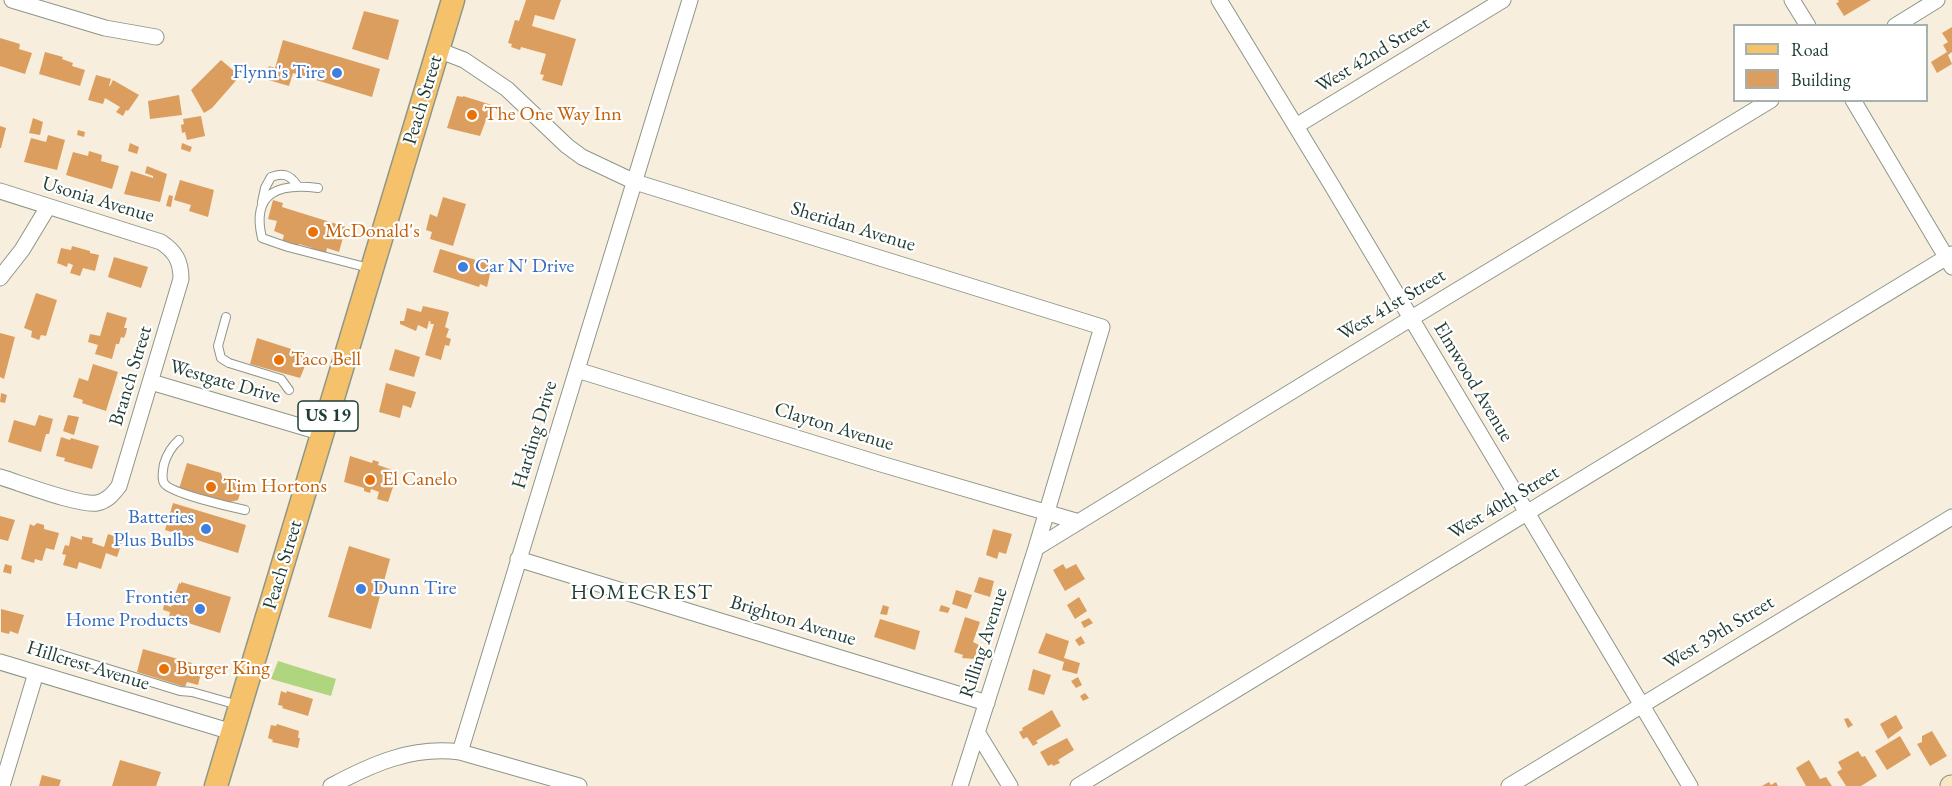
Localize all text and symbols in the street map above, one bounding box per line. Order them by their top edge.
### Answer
street label: West 42nd Street [1312,12,1434,98]
legend [1733,24,1928,102]
text: Road [1791,38,1829,61]
street label: Peach Street [398,52,448,148]
place label: Flynn's Tire [233,61,325,85]
marker: Flynn's Tire [330,66,344,80]
text: Building [1791,68,1851,91]
place label: The One Way Inn [484,103,622,127]
marker: The One Way Inn [465,108,479,122]
street label: Usonia Avenue [39,172,157,228]
street label: Sheridan Avenue [788,197,918,257]
place label: McDonald's [325,220,420,244]
marker: McDonald's [306,225,320,239]
place label: Car N' Drive [475,255,574,279]
marker: Car N' Drive [456,260,470,274]
street label: West 41st Street [1334,264,1450,346]
street label: Elmwood Avenue [1428,318,1518,446]
street label: Branch Street [104,323,158,429]
place label: Taco Bell [291,348,361,372]
marker: Taco Bell [272,353,286,367]
street label: Westgate Drive [167,355,283,409]
street label: Harding Drive [507,378,563,492]
street label: Clayton Avenue [771,397,897,457]
road number: US 19 [298,401,358,431]
street label: West 40th Street [1444,461,1564,545]
place label: El Canelo [382,468,457,492]
marker: El Canelo [363,473,377,487]
place label: Tim Hortons [223,475,327,499]
marker: Tim Hortons [204,480,218,494]
place label: Batteries Plus Bulbs [113,506,194,553]
street label: Peach Street [258,517,308,613]
marker: Batteries Plus Bulbs [199,522,213,536]
place label: Dunn Tire [373,577,457,601]
district label: HOMECREST [571,580,713,606]
marker: Dunn Tire [354,582,368,596]
street label: Rilling Avenue [955,585,1013,701]
place label: Frontier Home Products [65,586,188,633]
street label: Brighton Avenue [727,590,859,652]
street label: West 39th Street [1659,591,1779,675]
marker: Frontier Home Products [193,602,207,616]
street label: Hillcrest Avenue [24,636,152,696]
place label: Burger King [176,657,270,681]
marker: Burger King [157,662,171,676]

